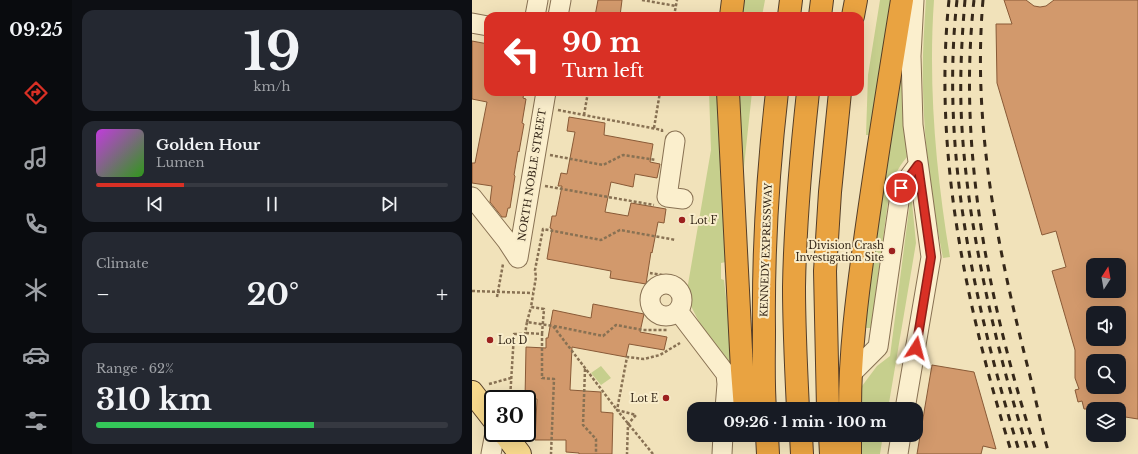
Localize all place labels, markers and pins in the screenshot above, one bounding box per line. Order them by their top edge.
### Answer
pin [884,171,918,205]
place label: Lot F [690,214,717,227]
marker: Lot F [677,215,687,225]
place label: Division Crash Investigation Site [795,239,884,264]
marker: Division Crash Investigation Site [887,246,897,256]
place label: Lot D [498,334,527,347]
marker: Lot D [485,335,495,345]
place label: Lot E [630,392,658,405]
marker: Lot E [661,393,671,403]

